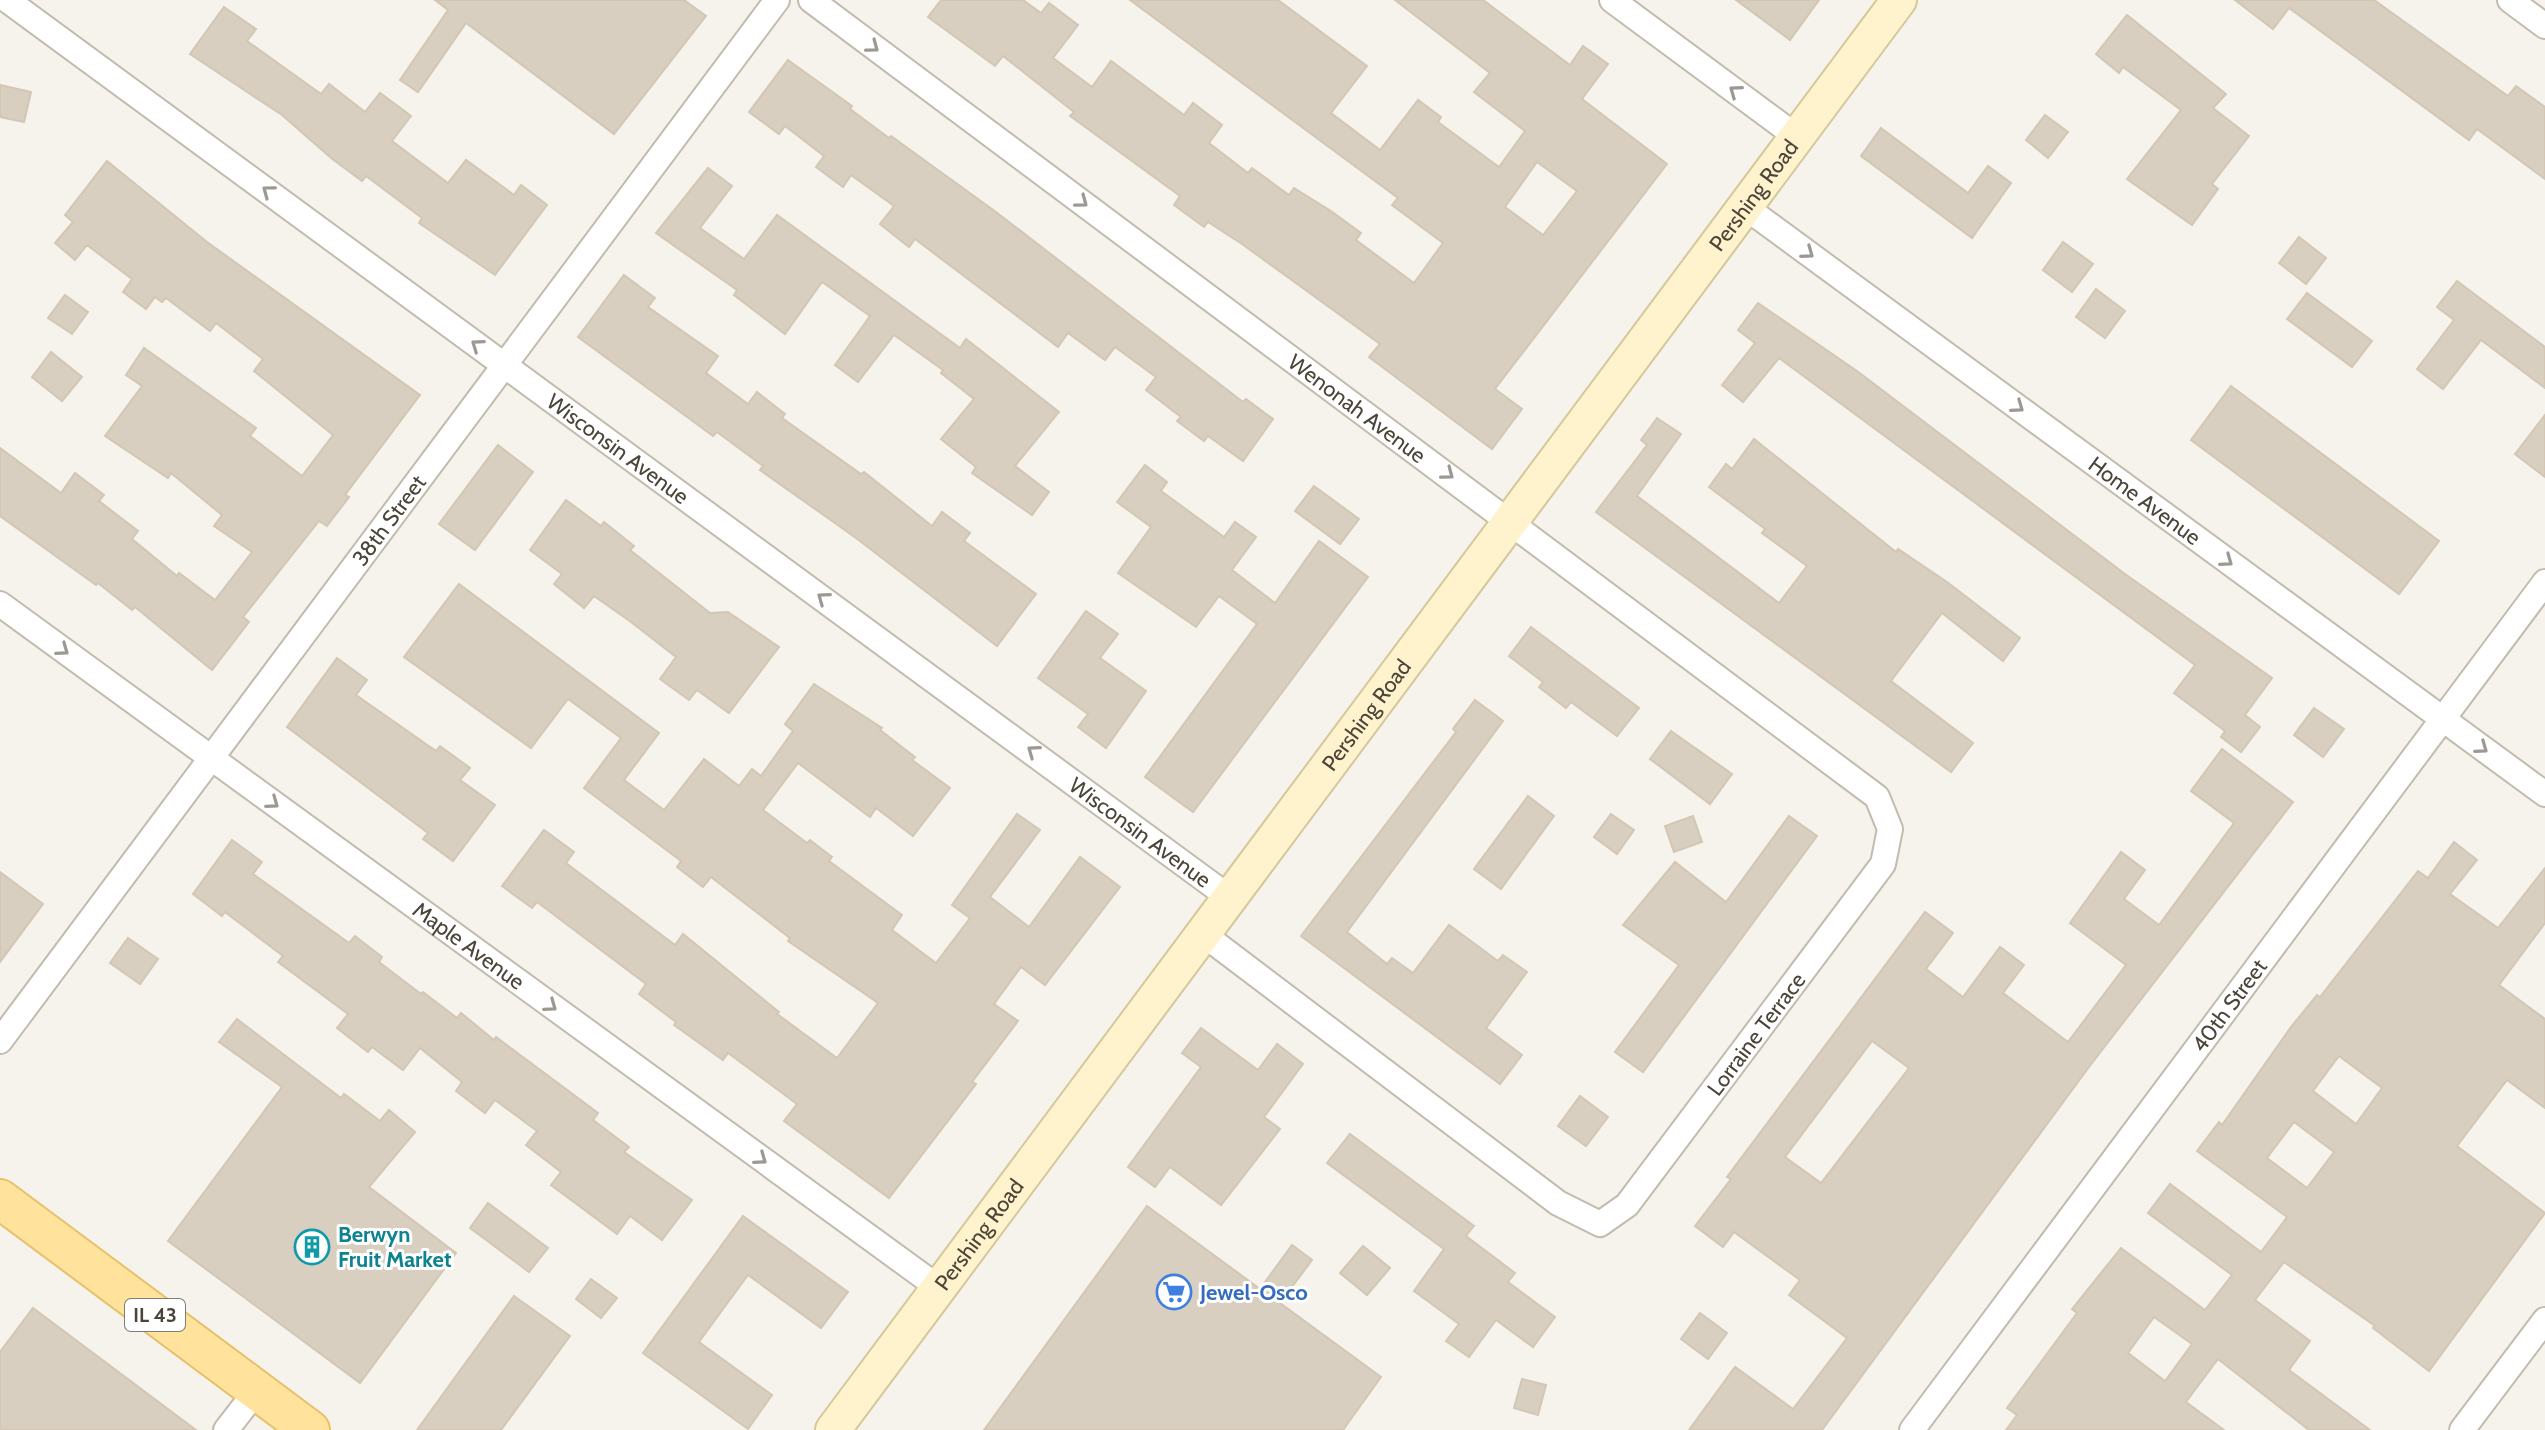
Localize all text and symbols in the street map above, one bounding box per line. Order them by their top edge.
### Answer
one-way arrow [865,37,879,51]
one-way arrow [1729,86,1743,100]
street label: Pershing Road [1703,135,1804,257]
one-way arrow [262,186,277,200]
one-way arrow [1073,192,1088,206]
one-way arrow [1799,243,1814,258]
one-way arrow [472,340,486,355]
street label: Wenonah Avenue [1283,348,1431,469]
street label: Wisconsin Avenue [541,388,694,510]
one-way arrow [2009,397,2024,412]
street label: Home Avenue [2083,451,2206,551]
one-way arrow [1439,464,1454,479]
street label: 38th Street [347,469,432,571]
one-way arrow [2219,551,2233,565]
one-way arrow [817,593,832,607]
one-way arrow [54,640,69,654]
street label: Pershing Road [1316,654,1417,776]
one-way arrow [2473,738,2488,752]
one-way arrow [1027,746,1042,761]
street label: Wisconsin Avenue [1064,771,1216,894]
one-way arrow [264,793,279,808]
street label: Maple Avenue [407,896,530,996]
street label: 40th Street [2186,953,2273,1057]
street label: Lorraine Terrace [1701,967,1811,1101]
one-way arrow [542,996,557,1010]
one-way arrow [752,1149,767,1164]
street label: Pershing Road [929,1174,1030,1296]
place label: Berwyn Fruit Market [338,1221,452,1273]
building icon: Berwyn Fruit Market [293,1228,331,1266]
supermarket icon: Jewel-Osco [1155,1273,1193,1311]
place label: Jewel-Osco [1199,1279,1308,1306]
road number: IL 43 [125,1299,185,1331]

